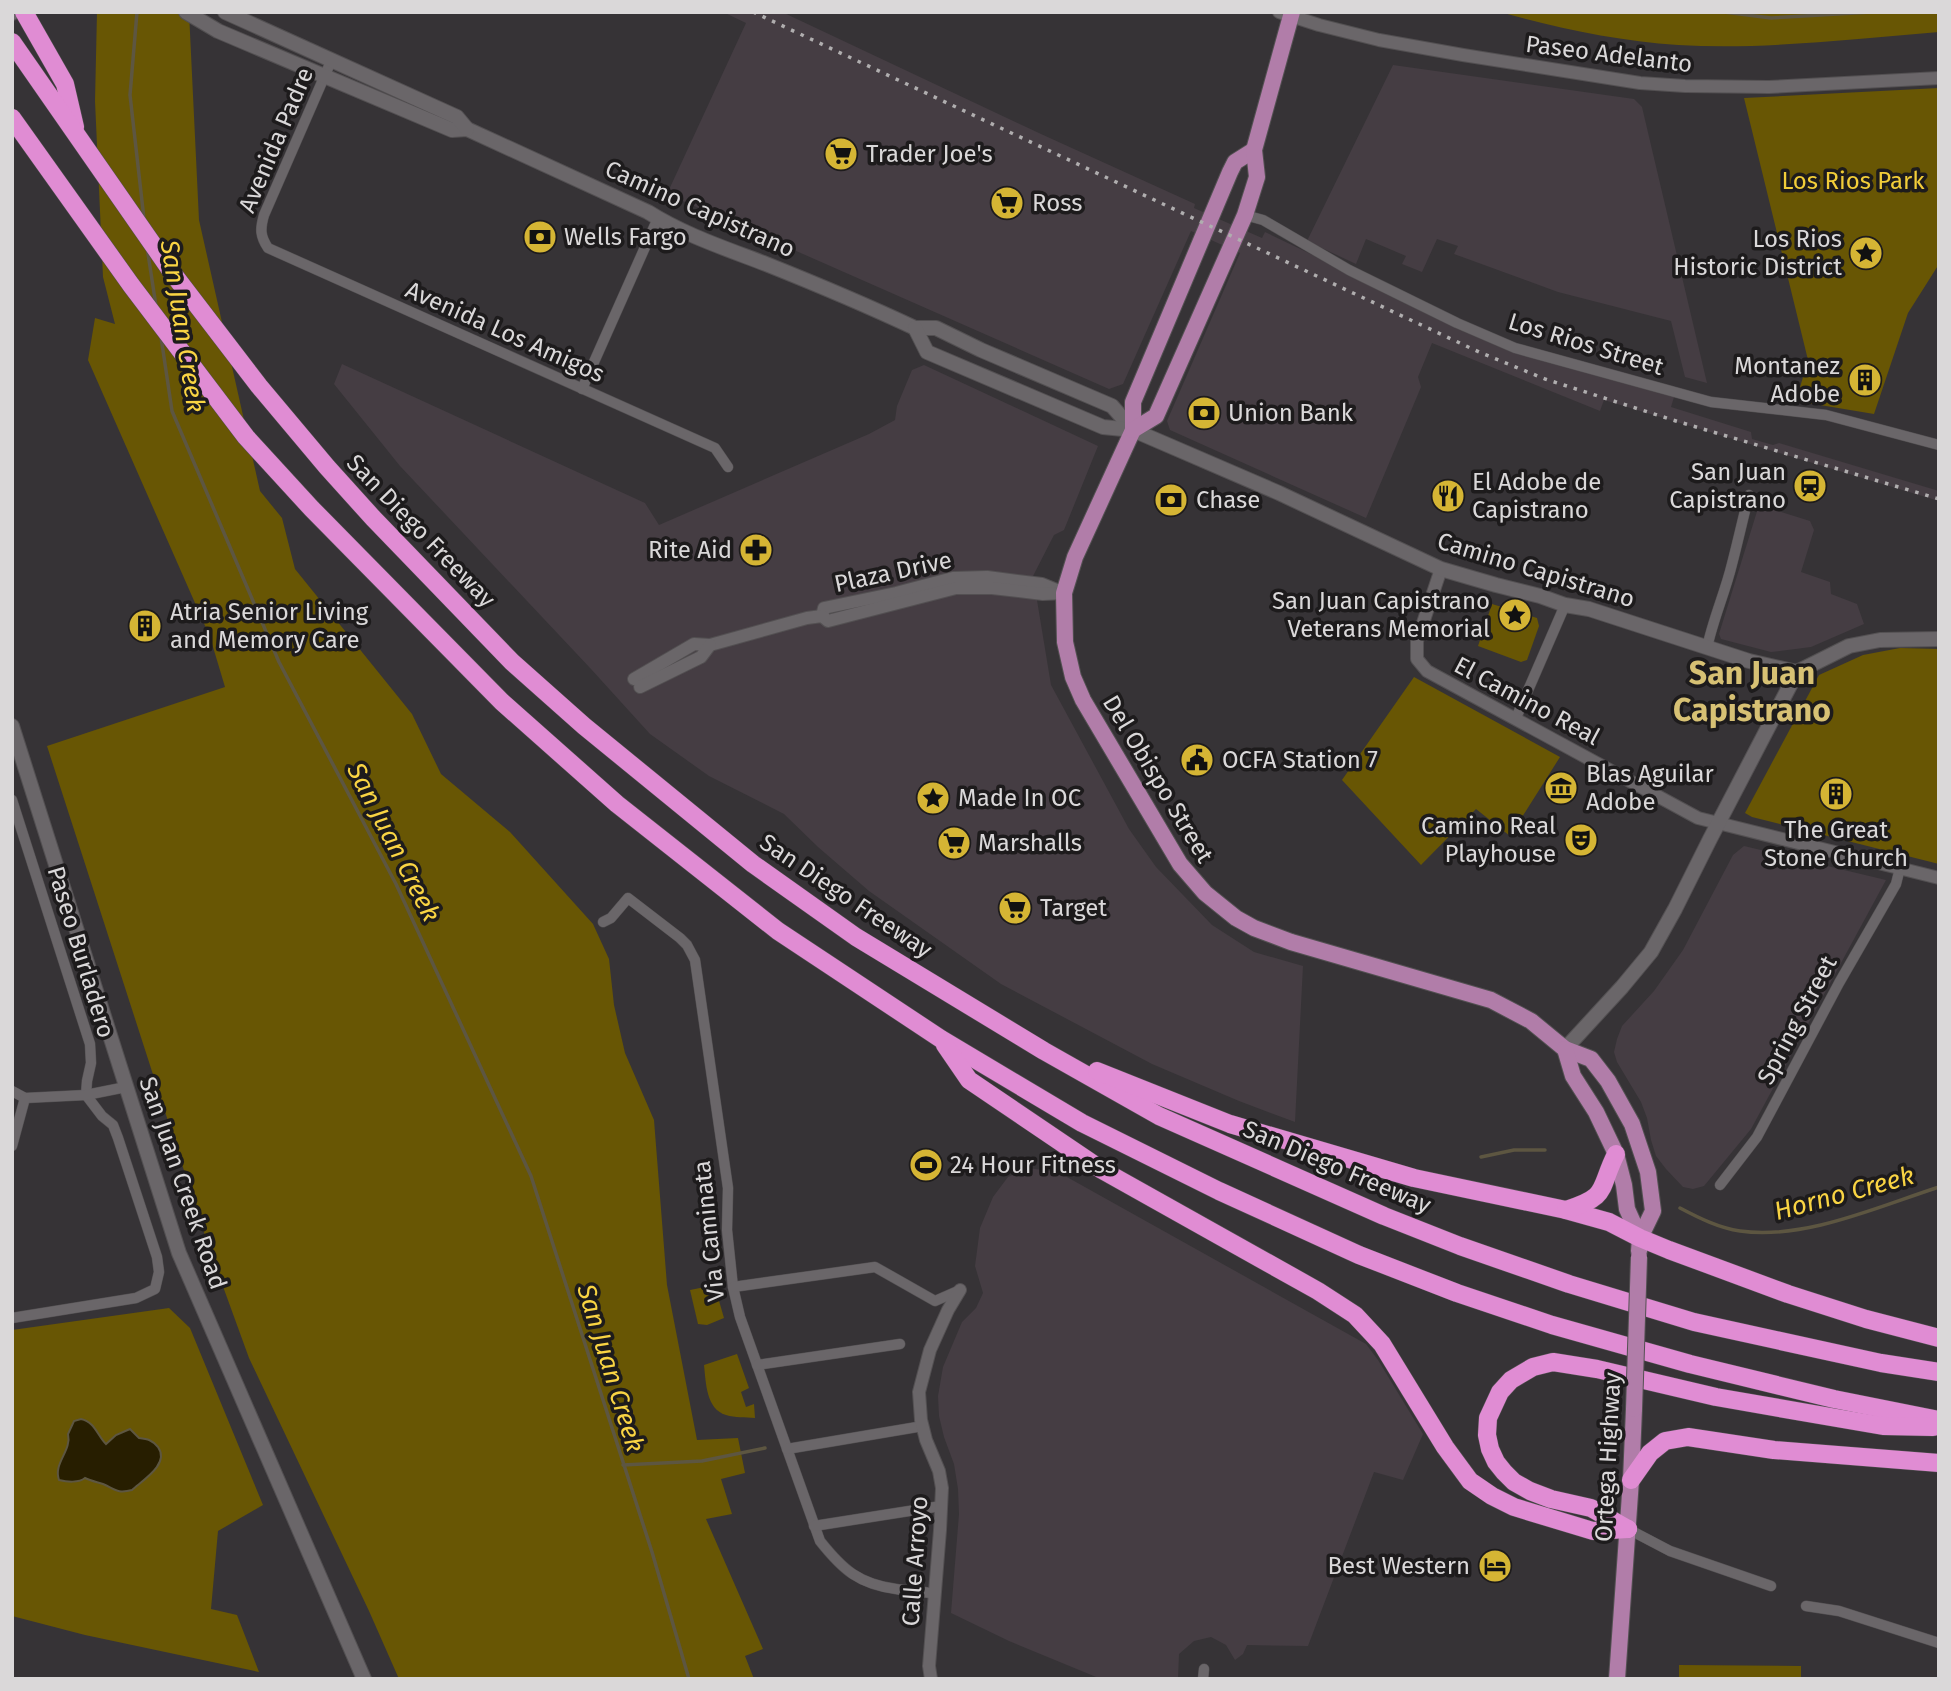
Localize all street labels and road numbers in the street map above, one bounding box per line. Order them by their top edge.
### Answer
street label: Paseo Adelanto [1524,30,1694,78]
street label: Avenida Padre [233,63,319,217]
street label: Camino Capistrano [601,155,799,263]
street label: Avenida Los Amigos [401,276,609,388]
street label: Los Rios Street [1505,307,1667,381]
street label: San Diego Freeway [341,449,501,613]
street label: Camino Capistrano [1434,527,1638,613]
street label: Plaza Drive [832,546,954,598]
street label: El Camino Real [1449,651,1605,751]
street label: Del Obispo Street [1097,690,1219,868]
street label: San Diego Freeway [755,828,937,964]
street label: Paseo Burladero [42,863,120,1041]
street label: Spring Street [1751,951,1843,1089]
street label: San Juan Creek Road [133,1073,233,1293]
street label: San Diego Freeway [1239,1115,1435,1219]
street label: Via Caminata [688,1159,730,1303]
street label: Ortega Highway [1590,1371,1626,1542]
street label: Calle Arroyo [896,1495,934,1627]

